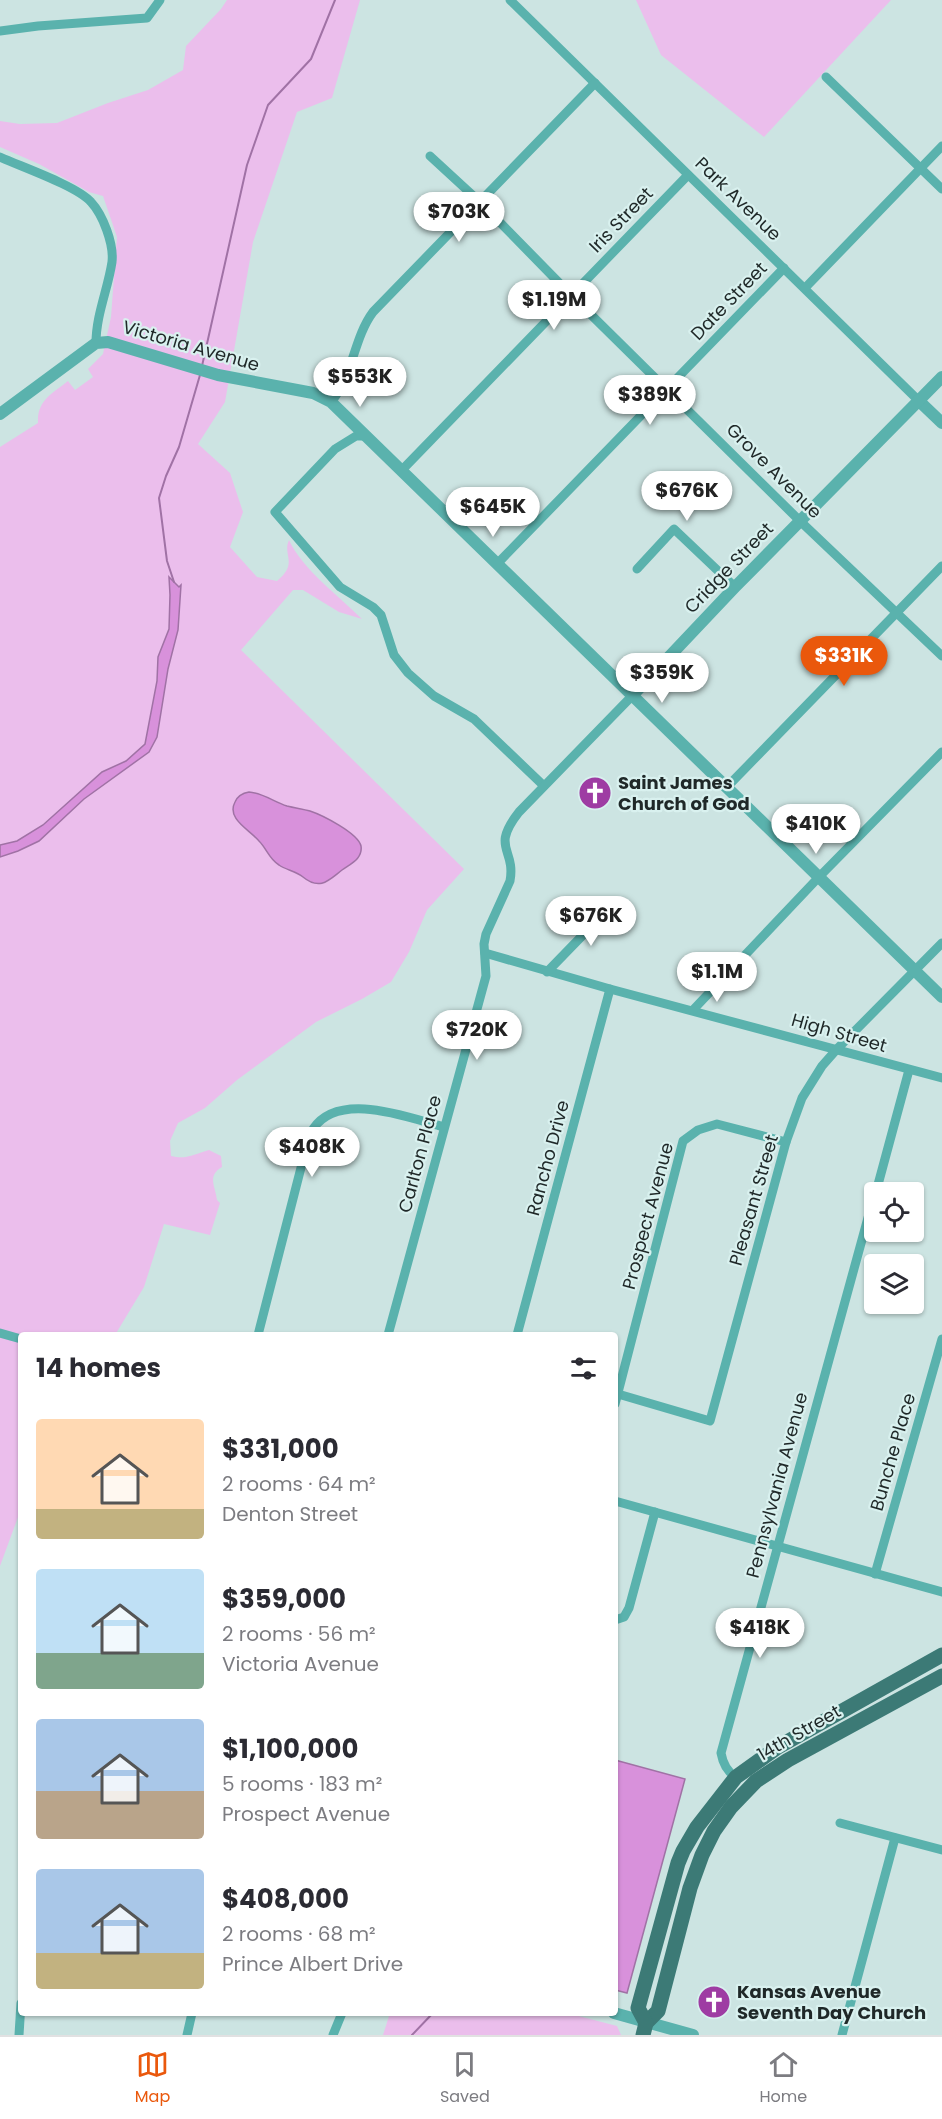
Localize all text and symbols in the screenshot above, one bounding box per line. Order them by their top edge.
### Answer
street label: Park Avenue [690,151,787,246]
street label: Iris Street [583,181,658,258]
pin: $703K [417,192,501,243]
text: $703K [428,197,490,225]
street label: Date Street [685,256,772,345]
pin: $1.19M [505,280,603,331]
text: $1.19M [522,285,586,313]
street label: Victoria Avenue [120,314,263,377]
pin: $553K [318,357,402,408]
text: $553K [327,362,393,390]
pin: $389K [608,375,692,426]
text: $389K [618,380,682,408]
street label: Grove Avenue [721,417,828,524]
pin: $676K [645,471,729,522]
text: $676K [655,476,719,504]
pin: $645K [451,487,535,538]
text: $645K [460,492,526,520]
street label: Cridge Street [679,517,779,619]
pin: $331K [802,636,886,687]
text: $331K [815,641,873,669]
pin: $359K [620,653,704,704]
text: $359K [630,658,694,686]
place label: Saint James Church of God [618,770,750,816]
church icon: Saint James Church of God [577,775,613,811]
pin: $410K [774,804,858,855]
text: $410K [785,809,847,837]
pin: $676K [549,896,633,947]
text: $676K [559,901,623,929]
pin: $1.1M [675,952,759,1003]
text: $1.1M [691,957,743,985]
street label: High Street [789,1007,890,1058]
pin: $720K [435,1010,519,1061]
text: $720K [446,1015,508,1043]
street label: Carlton Place [392,1092,447,1215]
street label: Rancho Drive [520,1097,575,1218]
pin: $408K [270,1127,354,1178]
street label: Pleasant Street [723,1131,784,1268]
text: $408K [279,1132,345,1160]
street label: Prospect Avenue [616,1140,679,1292]
map controls [864,1182,924,1314]
button: locate [864,1182,924,1242]
button: layers [864,1254,924,1314]
text: 14 homes [36,1350,161,1386]
icon: filters [567,1352,600,1385]
street label: Pennsylvania Avenue [740,1389,813,1581]
street label: Bunche Place [864,1390,921,1514]
text: $331,000 [222,1431,339,1467]
icon: home [84,1443,156,1515]
text: 2 rooms · 64 m² [222,1470,376,1498]
text: Denton Street [222,1500,358,1528]
text: $359,000 [222,1581,346,1617]
icon: home [84,1593,156,1665]
pin: $418K [718,1608,802,1659]
text: $418K [729,1613,791,1641]
text: 2 rooms · 56 m² [222,1620,376,1648]
text: Victoria Avenue [222,1650,379,1678]
street label: 14th Street [752,1699,845,1767]
text: $1,100,000 [222,1731,358,1767]
icon: home [84,1743,156,1815]
text: 5 rooms · 183 m² [222,1770,382,1798]
text: Prospect Avenue [222,1800,390,1828]
text: $408,000 [222,1881,349,1917]
icon: home [84,1893,156,1965]
text: 2 rooms · 68 m² [222,1920,376,1948]
text: Prince Albert Drive [222,1950,403,1978]
place label: Kansas Avenue Seventh Day Church [737,1979,926,2025]
church icon: Kansas Avenue Seventh Day Church [696,1984,732,2020]
tab: Map [135,2048,170,2109]
tab: Saved [440,2048,490,2109]
tab: Home [759,2048,807,2109]

